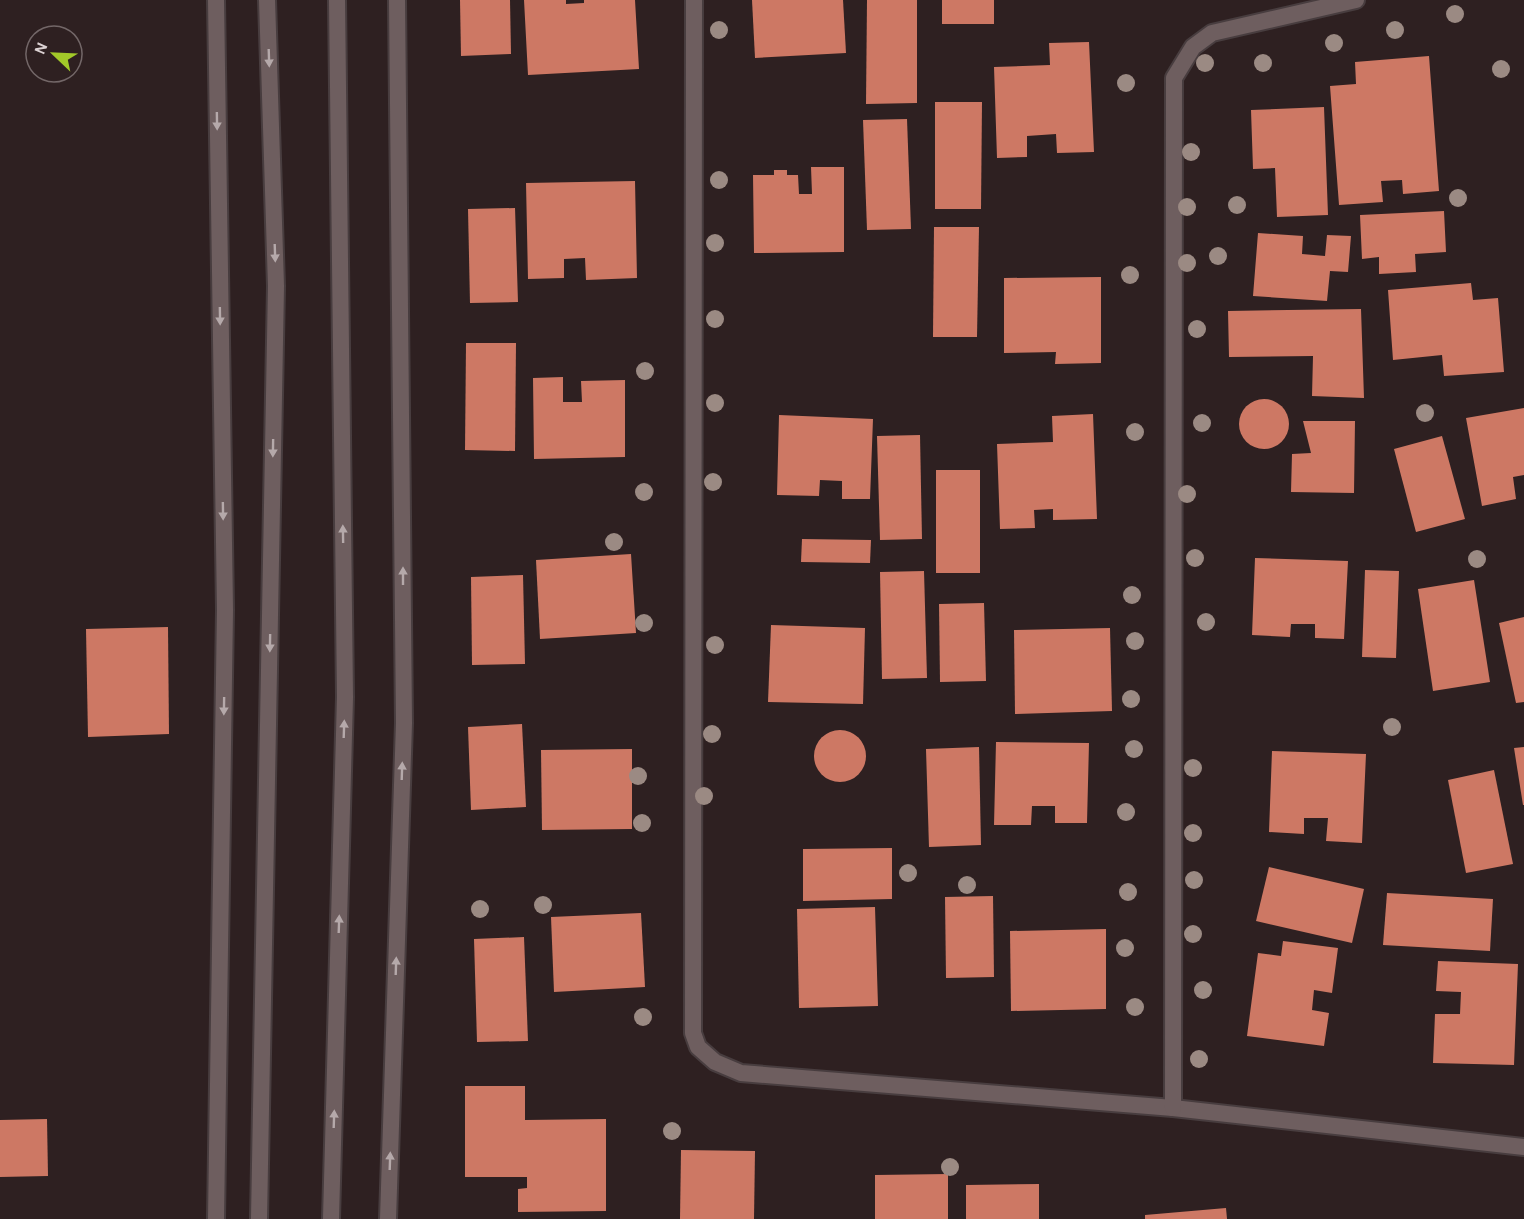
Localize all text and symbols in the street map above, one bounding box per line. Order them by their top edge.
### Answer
north arrow [24,24,84,84]
text: N [32,40,51,57]
one-way arrow [264,49,274,68]
one-way arrow [213,112,222,131]
one-way arrow [270,244,280,263]
one-way arrow [216,307,225,326]
one-way arrow [268,439,278,458]
one-way arrow [218,502,228,521]
one-way arrow [338,524,348,543]
one-way arrow [398,566,408,585]
one-way arrow [265,634,274,653]
one-way arrow [219,697,228,716]
one-way arrow [339,719,349,738]
one-way arrow [398,761,407,780]
one-way arrow [334,914,344,933]
one-way arrow [392,956,401,975]
one-way arrow [329,1109,338,1128]
one-way arrow [385,1151,395,1170]

